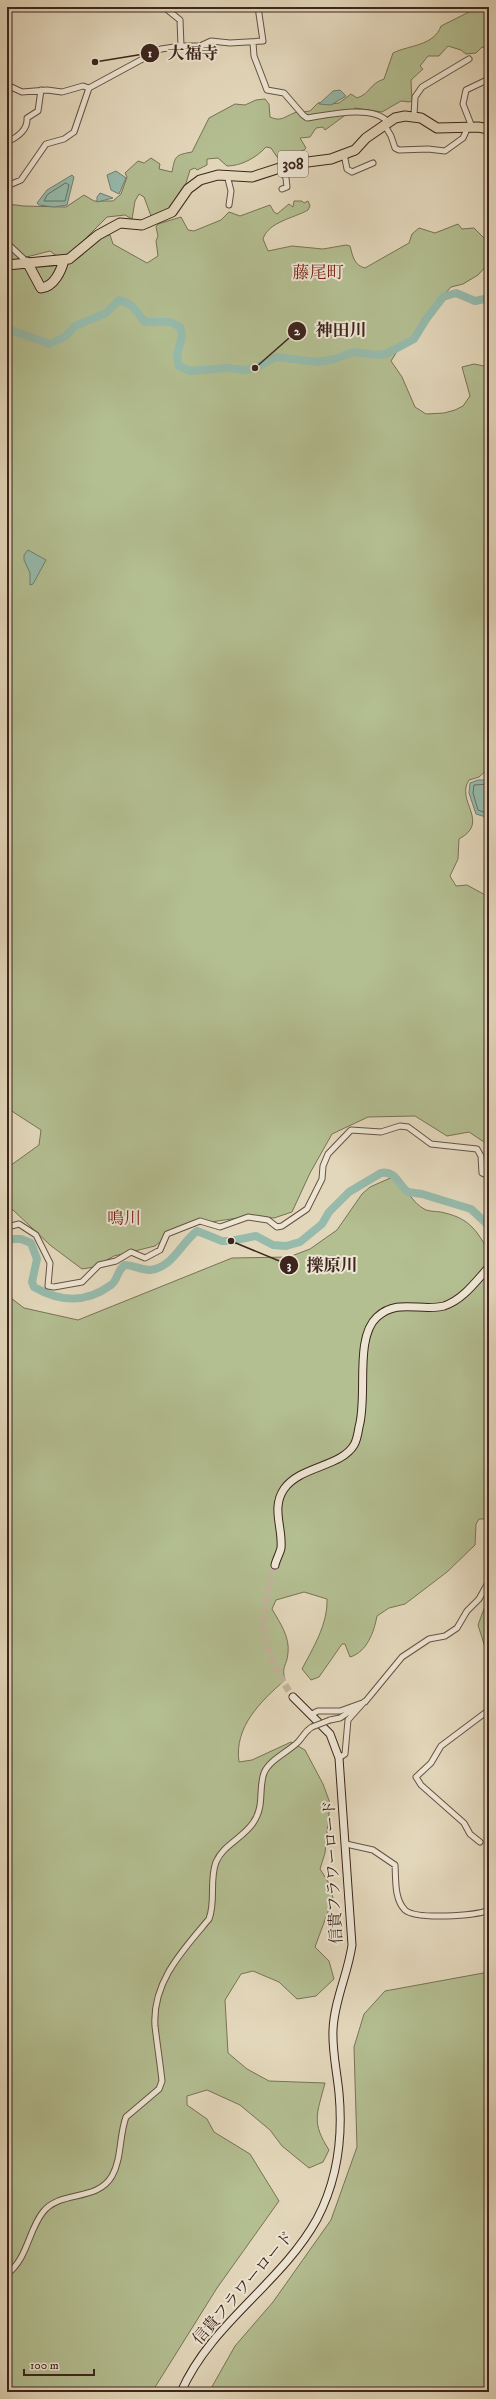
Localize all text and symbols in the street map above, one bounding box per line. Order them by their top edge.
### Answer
callout: 大福寺 [140,38,227,67]
text: 大福寺 [168,43,219,65]
text: 1 [148,46,153,61]
road number: 308 [278,151,308,177]
district label: 藤尾町 [293,262,344,284]
callout: 神田川 [287,316,374,345]
text: 神田川 [316,320,367,342]
text: 2 [294,324,301,339]
district label: 鳴川 [107,1208,141,1230]
callout: 擽原川 [279,1250,366,1279]
text: 擽原川 [307,1255,358,1277]
text: 3 [287,1258,292,1273]
street label: 信貴フラワーロード [319,1800,347,1944]
street label: 信貴フラワーロード [188,2227,298,2349]
scale bar [24,2351,94,2377]
text: 100 m [30,2358,59,2373]

